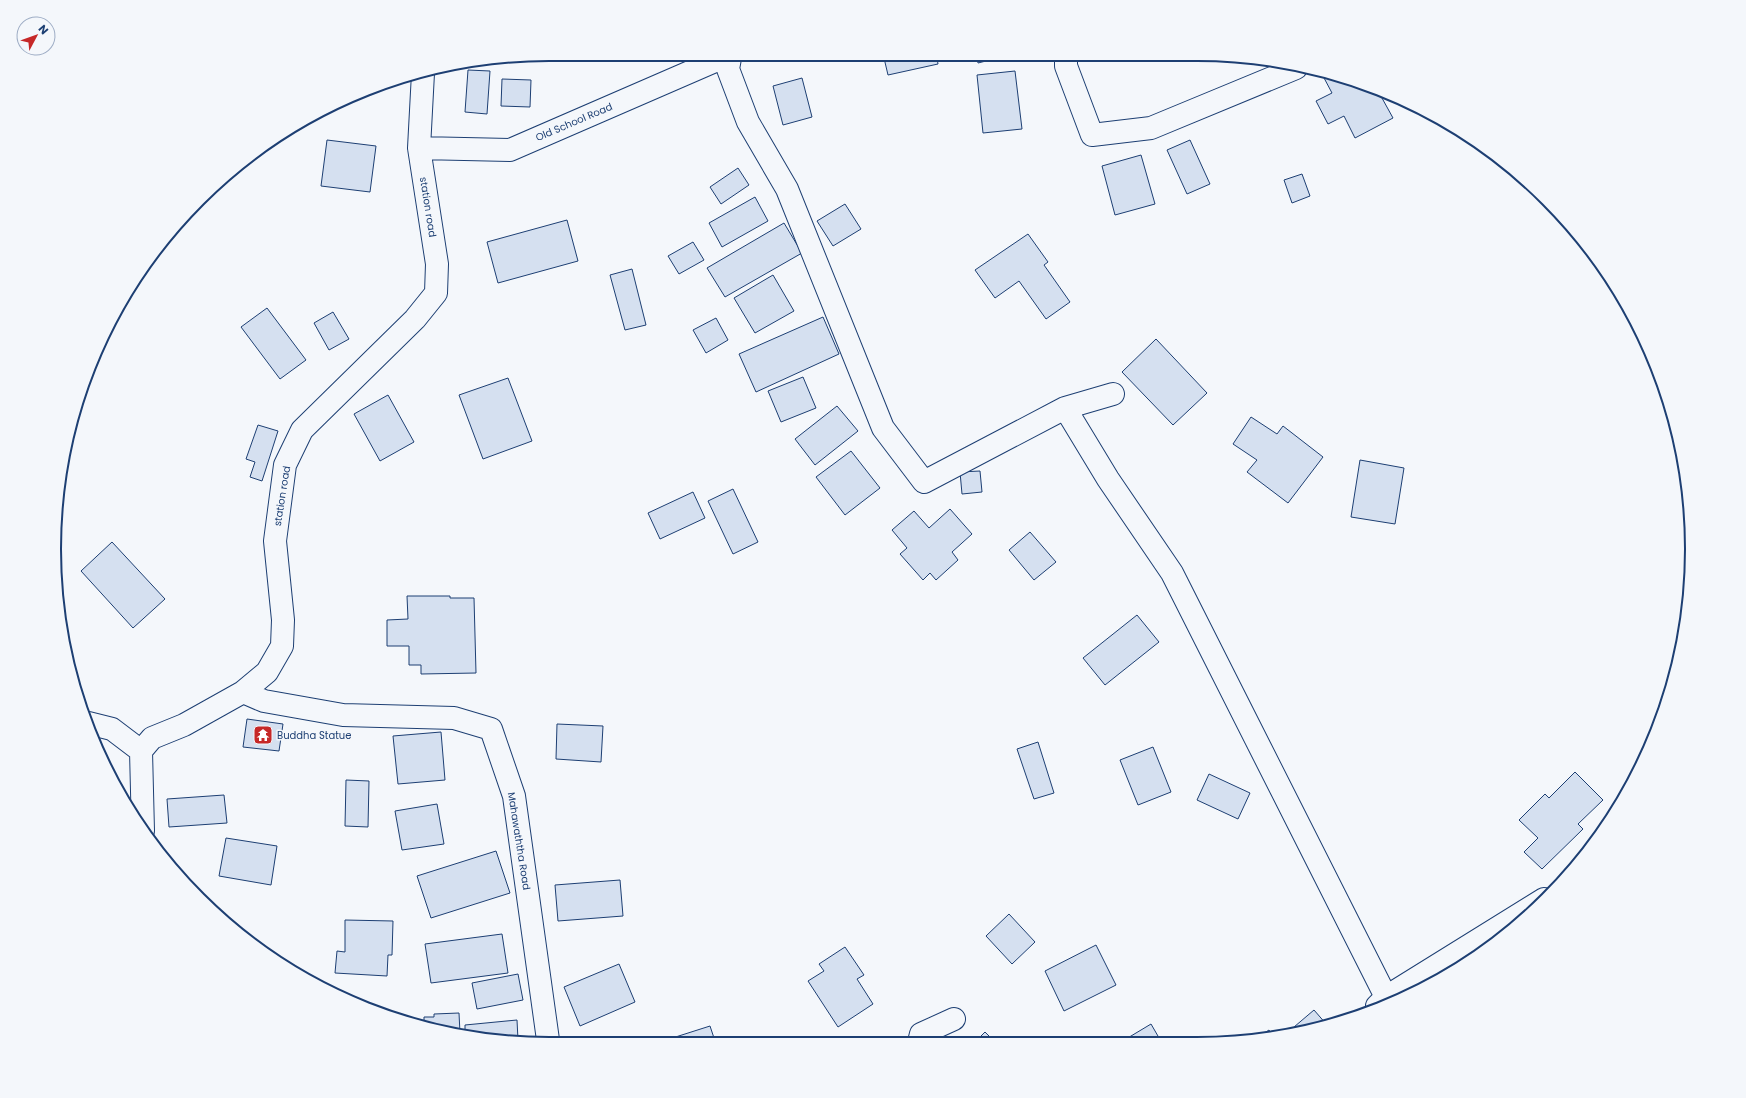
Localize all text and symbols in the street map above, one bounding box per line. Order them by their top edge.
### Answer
north arrow [16,16,56,56]
text: N [35,21,52,38]
street label: Old School Road [533,99,615,145]
street label: station road [416,176,440,238]
street label: station road [270,465,294,527]
temple icon: Buddha Statue [252,724,274,746]
place label: Buddha Statue [277,728,351,743]
street label: Mahawaththa Road [504,791,534,891]

